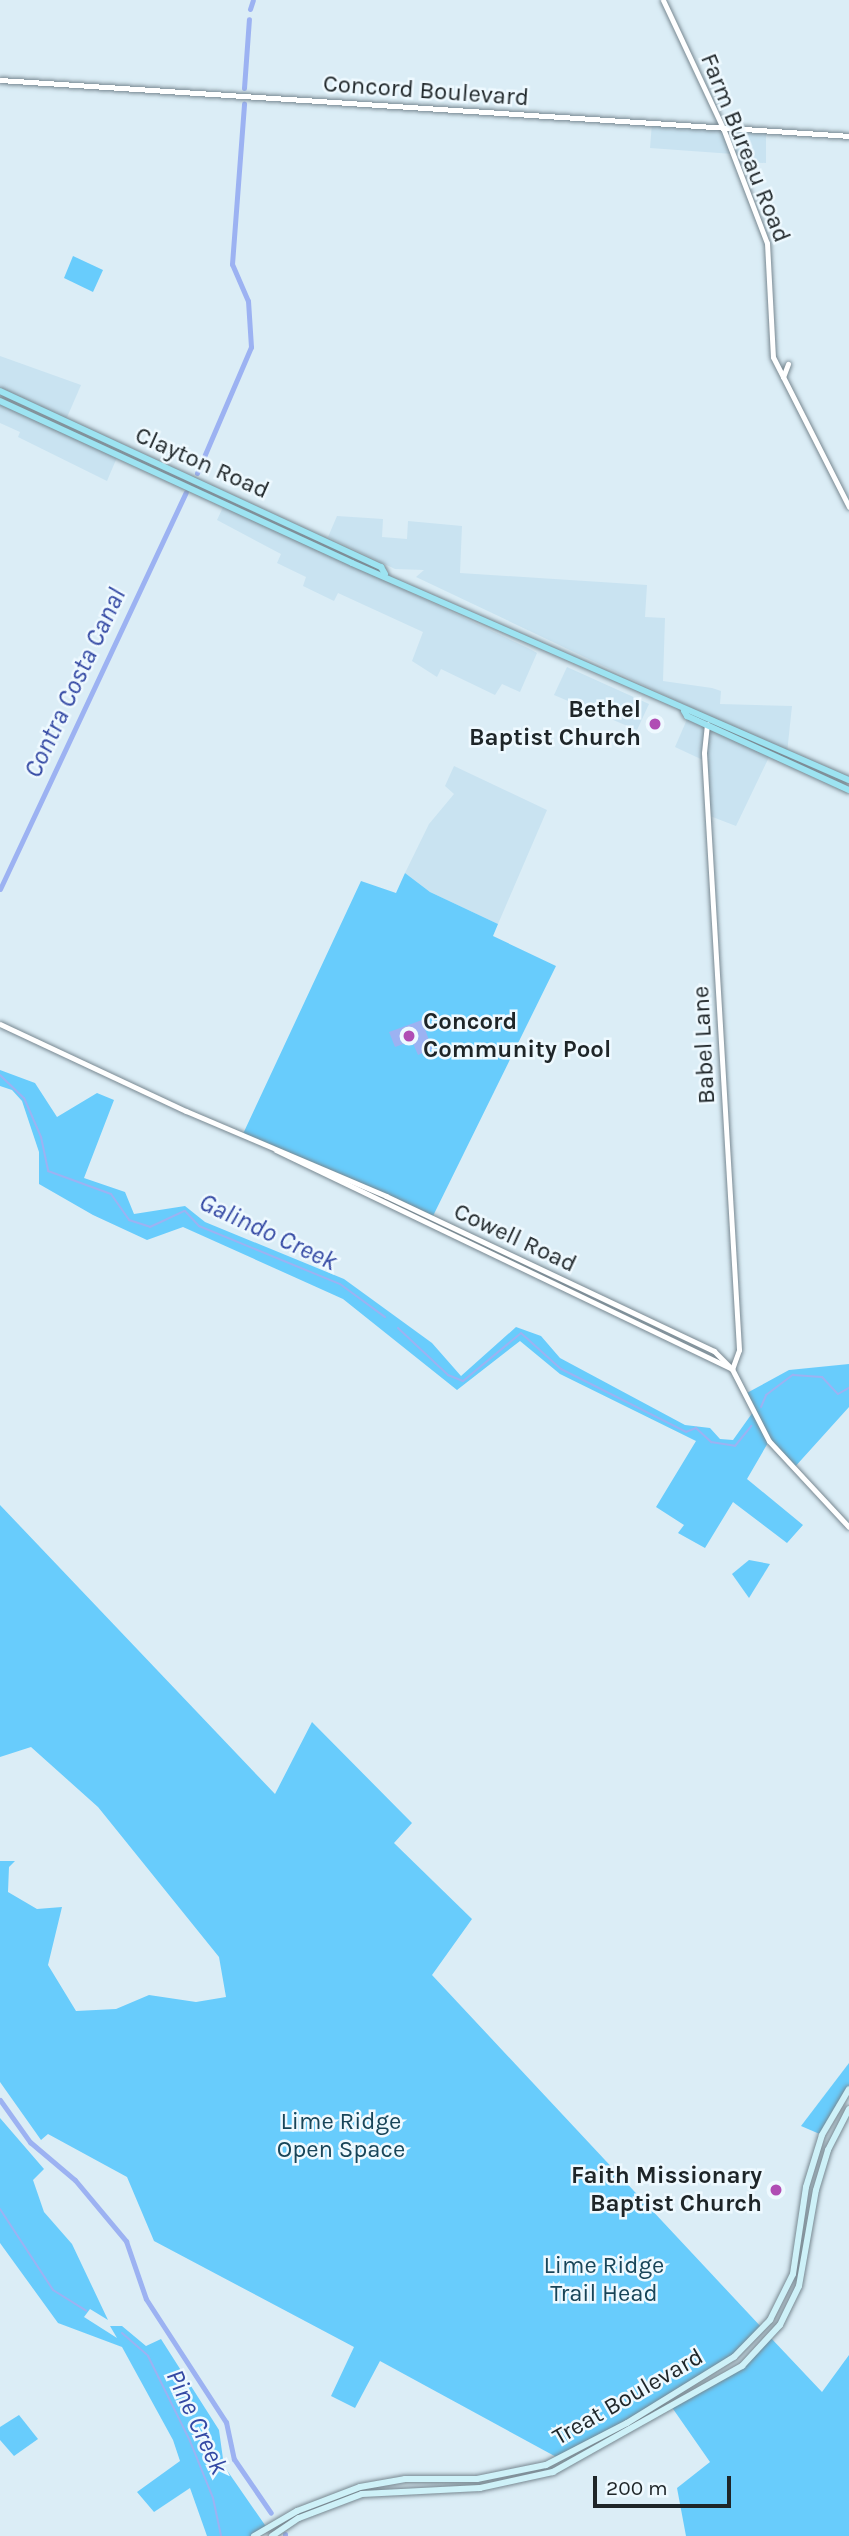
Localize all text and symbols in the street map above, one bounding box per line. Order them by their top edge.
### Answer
street label: Farm Bureau Road [694,49,796,247]
street label: Concord Boulevard [322,69,530,113]
street label: Clayton Road [131,421,273,505]
water label: Contra Costa Canal [17,583,133,783]
place label: Bethel Baptist Church [469,696,641,752]
marker: Bethel Baptist Church [647,716,663,732]
street label: Babel Lane [687,985,721,1105]
place label: Concord Community Pool [423,1008,611,1064]
marker: Concord Community Pool [401,1028,417,1044]
water label: Galindo Creek [194,1186,342,1278]
street label: Cowell Road [449,1197,581,1279]
park label: Lime Ridge Open Space [277,2108,405,2164]
place label: Faith Missionary Baptist Church [571,2162,762,2218]
marker: Faith Missionary Baptist Church [768,2182,784,2198]
park label: Lime Ridge Trail Head [544,2252,664,2308]
street label: Treat Boulevard [548,2342,708,2452]
water label: Pine Creek [159,2365,235,2479]
scale bar [597,2462,735,2506]
text: 200 m [606,2476,668,2500]

